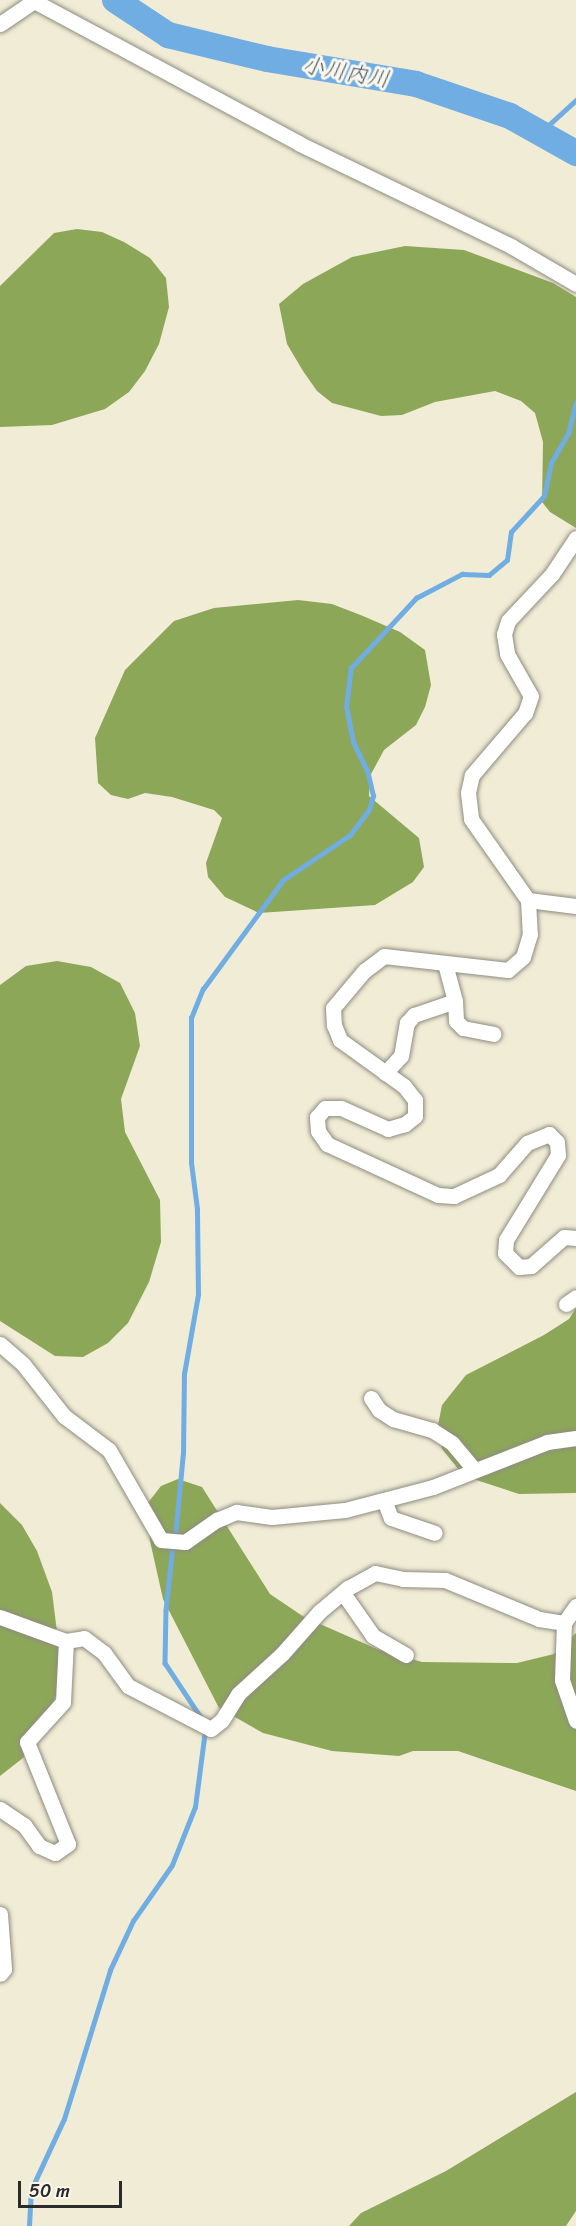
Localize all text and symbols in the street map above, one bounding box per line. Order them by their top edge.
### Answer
water label: 小川内川 [300,51,392,93]
scale bar [21,2169,124,2207]
text: 50 m [29,2175,70,2207]

